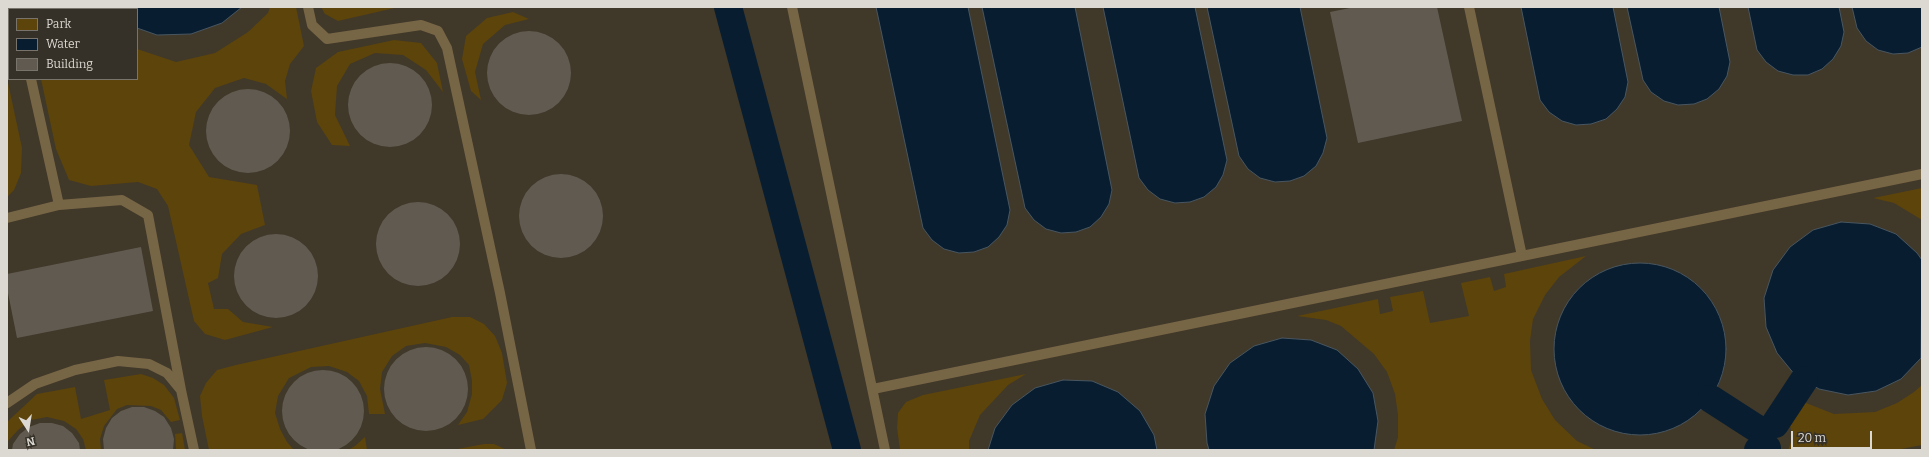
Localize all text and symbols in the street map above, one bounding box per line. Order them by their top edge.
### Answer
legend [8,8,138,80]
text: Park [46,17,71,31]
text: Water [46,37,80,51]
text: Building [46,57,93,71]
north arrow [8,409,48,449]
scale bar [1793,423,1874,449]
text: 20 m [1798,431,1826,445]
text: N [25,434,36,448]

